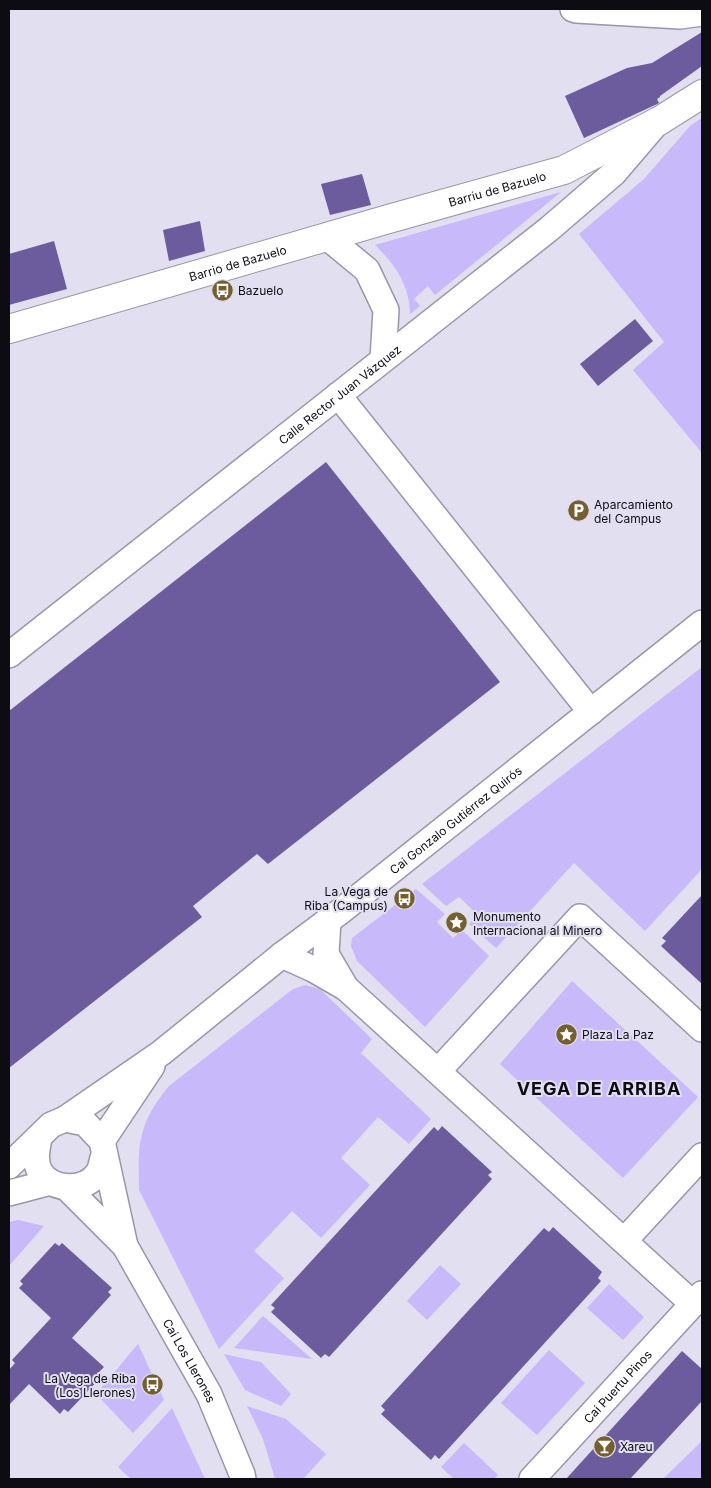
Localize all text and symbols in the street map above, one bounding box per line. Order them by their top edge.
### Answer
street label: Barriu de Bazuelo [447,168,548,209]
street label: Barrio de Bazuelo [187,242,288,284]
bus stop icon: Bazuelo [210,278,234,302]
place label: Bazuelo [238,283,283,298]
street label: Calle Rector Juan Vázquez [275,341,404,447]
place label: Aparcamiento del Campus [594,497,673,526]
parking icon: Aparcamiento del Campus [566,499,590,523]
street label: Cai Gonzalo Gutiérrez Quirós [386,763,524,877]
place label: La Vega de Riba (Campus) [304,884,388,913]
bus stop icon: La Vega de Riba (Campus) [392,886,416,910]
place label: Monumento Internacional al Minero [473,909,602,938]
place icon: Monumento Internacional al Minero [445,911,469,935]
place icon: Plaza La Paz [554,1022,578,1046]
place label: Plaza La Paz [582,1027,654,1042]
district label: VEGA DE ARRIBA [517,1078,681,1099]
street label: Cai Los Llerones [160,1316,219,1405]
street label: Cai Puertu Pinos [580,1347,655,1426]
place label: La Vega de Riba (Los Llerones) [44,1371,136,1400]
bus stop icon: La Vega de Riba (Los Llerones) [140,1373,164,1397]
bar icon: Xareu [592,1434,616,1458]
place label: Xareu [620,1439,653,1454]

